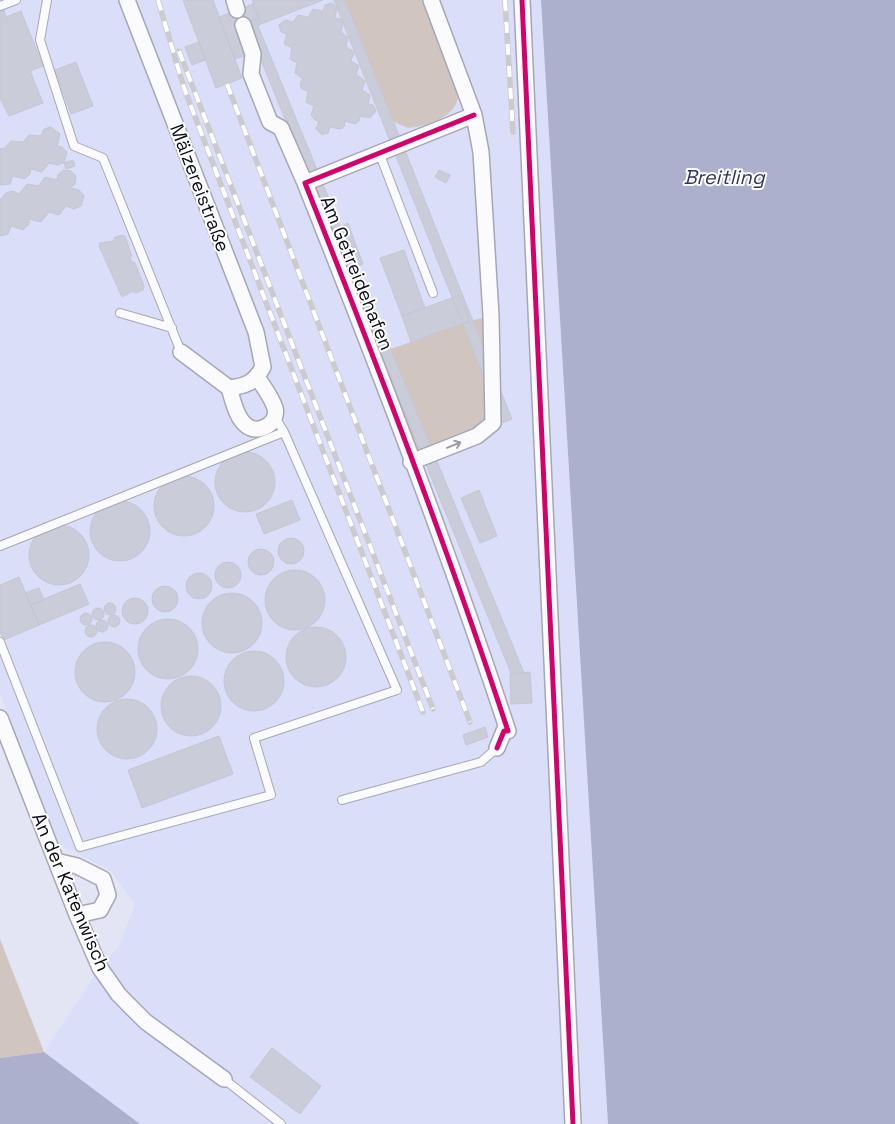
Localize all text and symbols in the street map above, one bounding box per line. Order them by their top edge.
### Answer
street label: Mälzereistraße [164,120,236,256]
water label: Breitling [683,164,766,190]
street label: Am Getreidehafen [315,192,399,354]
one-way arrow [446,440,461,449]
street label: An der Katenwisch [26,809,116,975]

